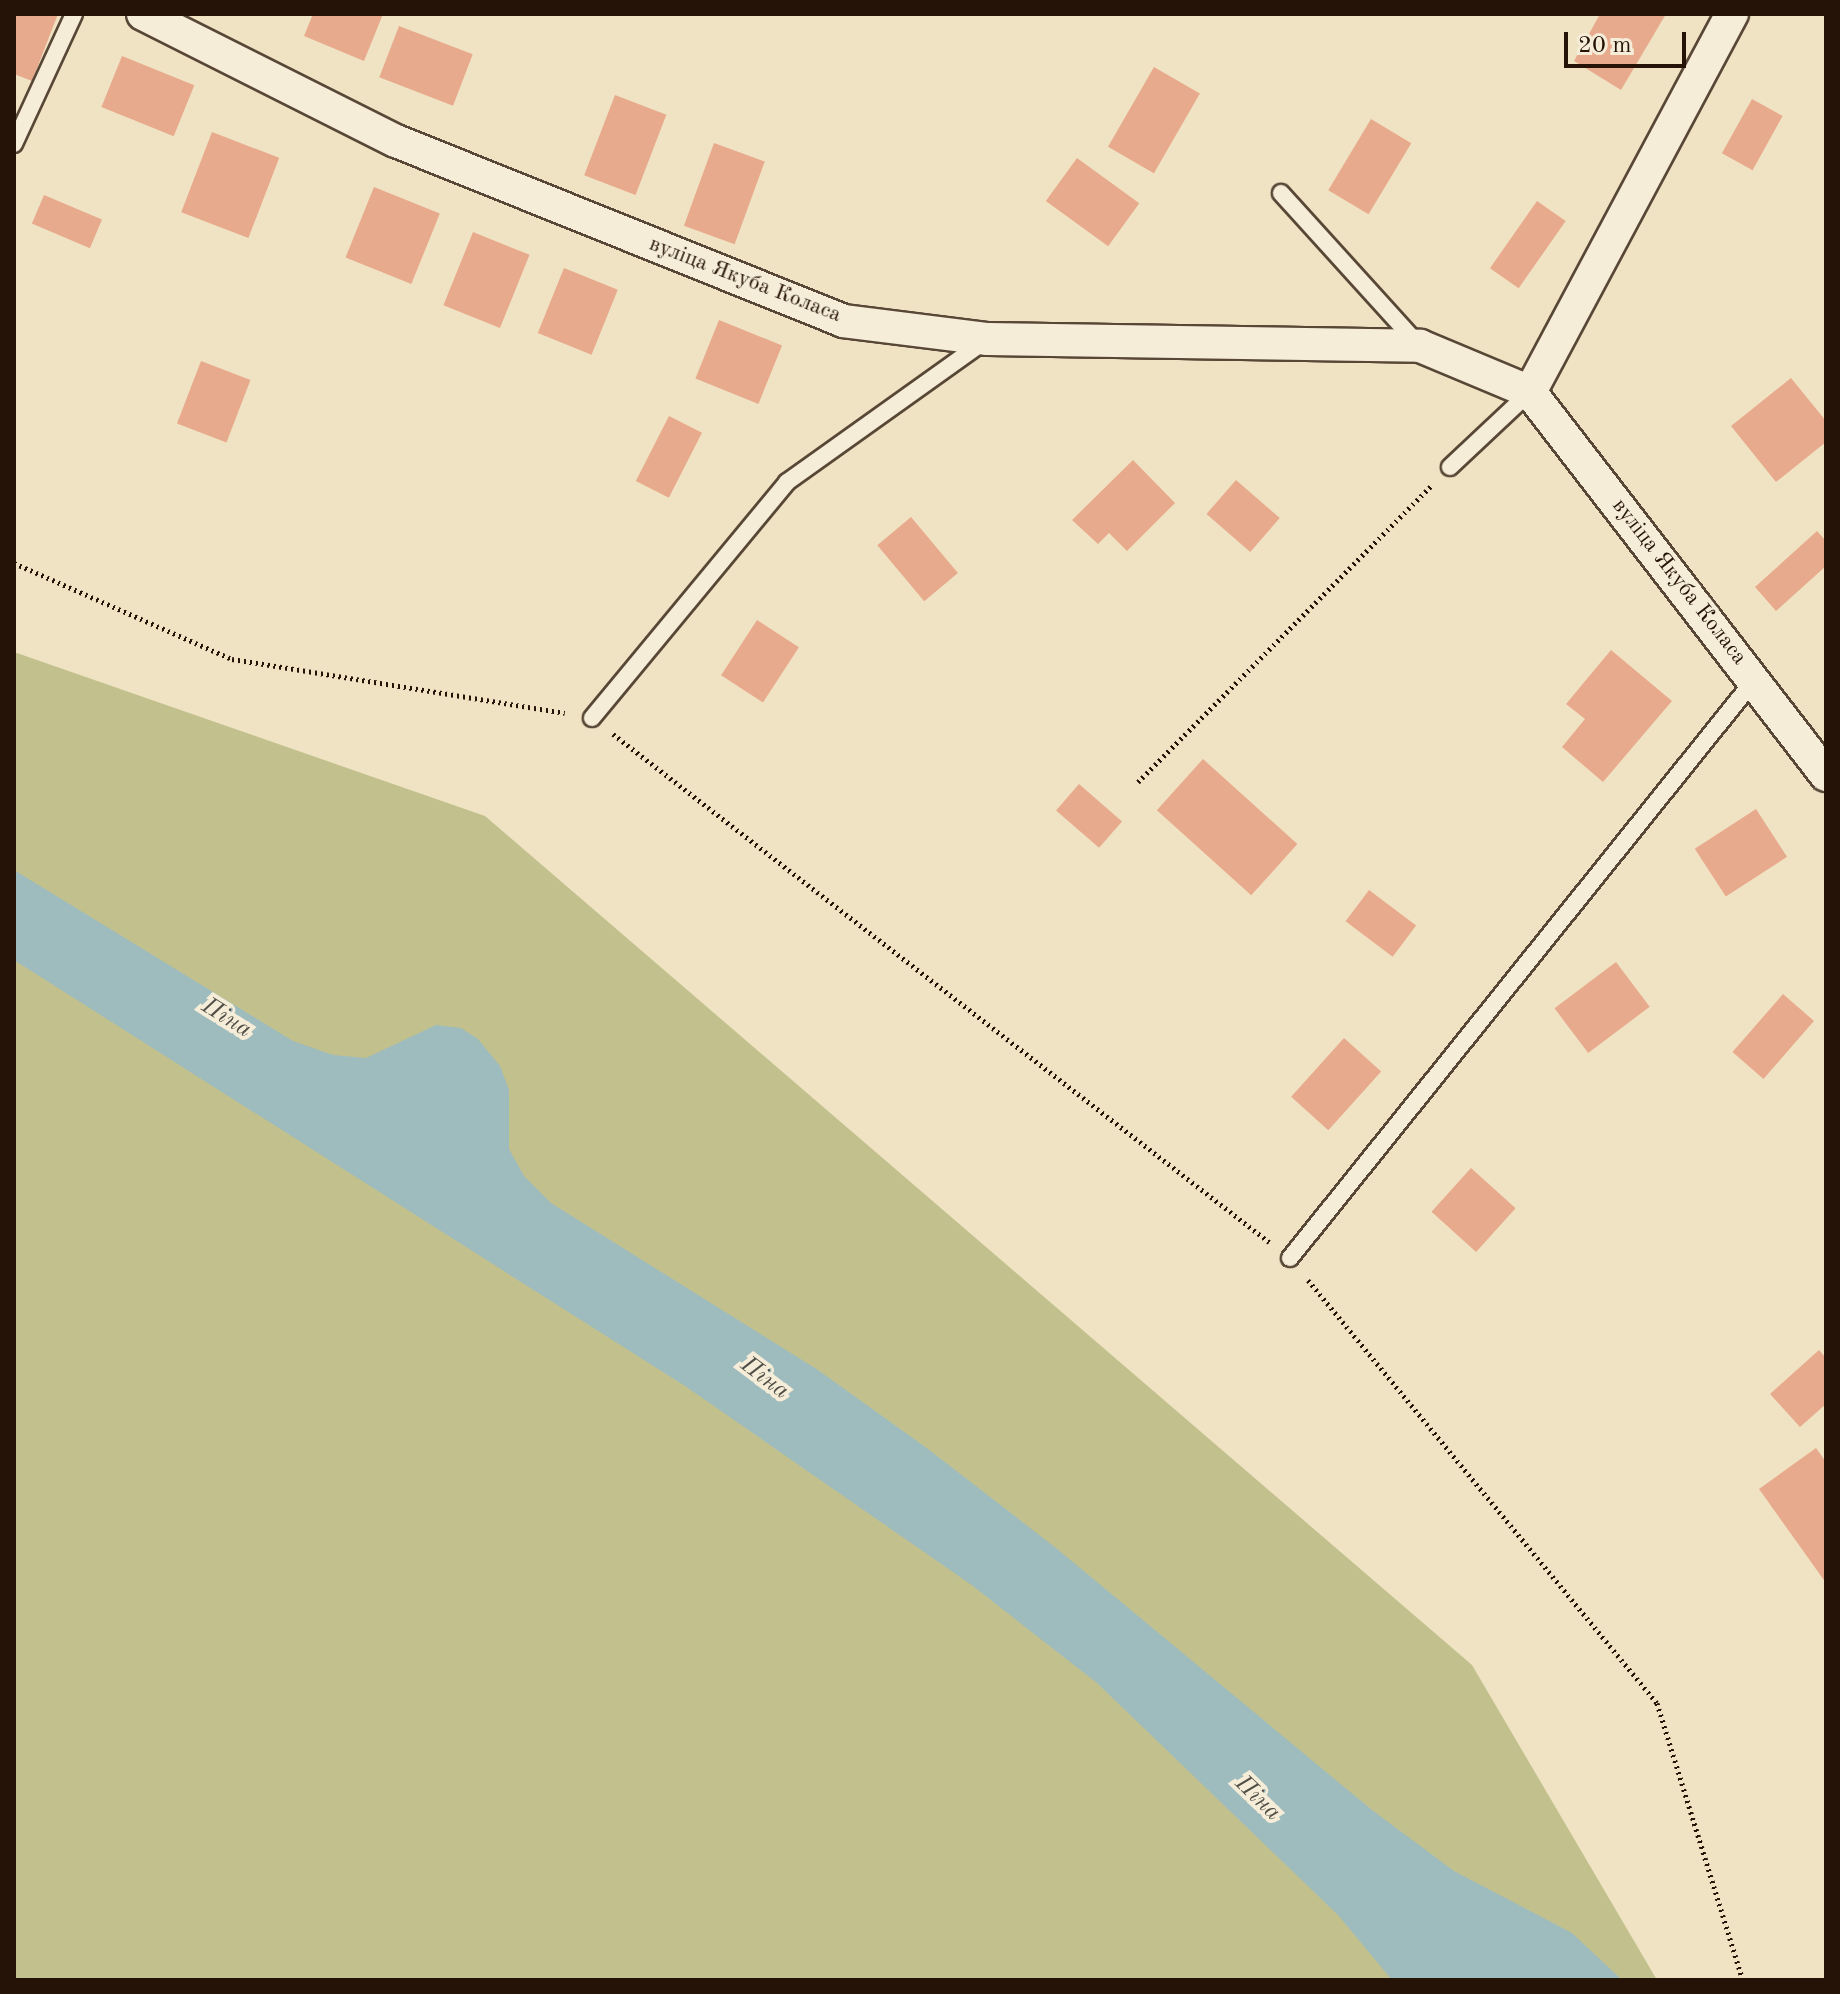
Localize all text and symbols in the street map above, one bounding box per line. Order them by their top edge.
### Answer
scale bar [1568,16,1690,66]
text: 20 m [1578,34,1632,58]
street label: вуліца Якуба Коласа [645,231,845,329]
street label: вуліца Якуба Коласа [1606,494,1752,670]
water label: Піна [196,993,256,1045]
water label: Піна [734,1351,794,1407]
water label: Піна [1228,1770,1286,1828]

